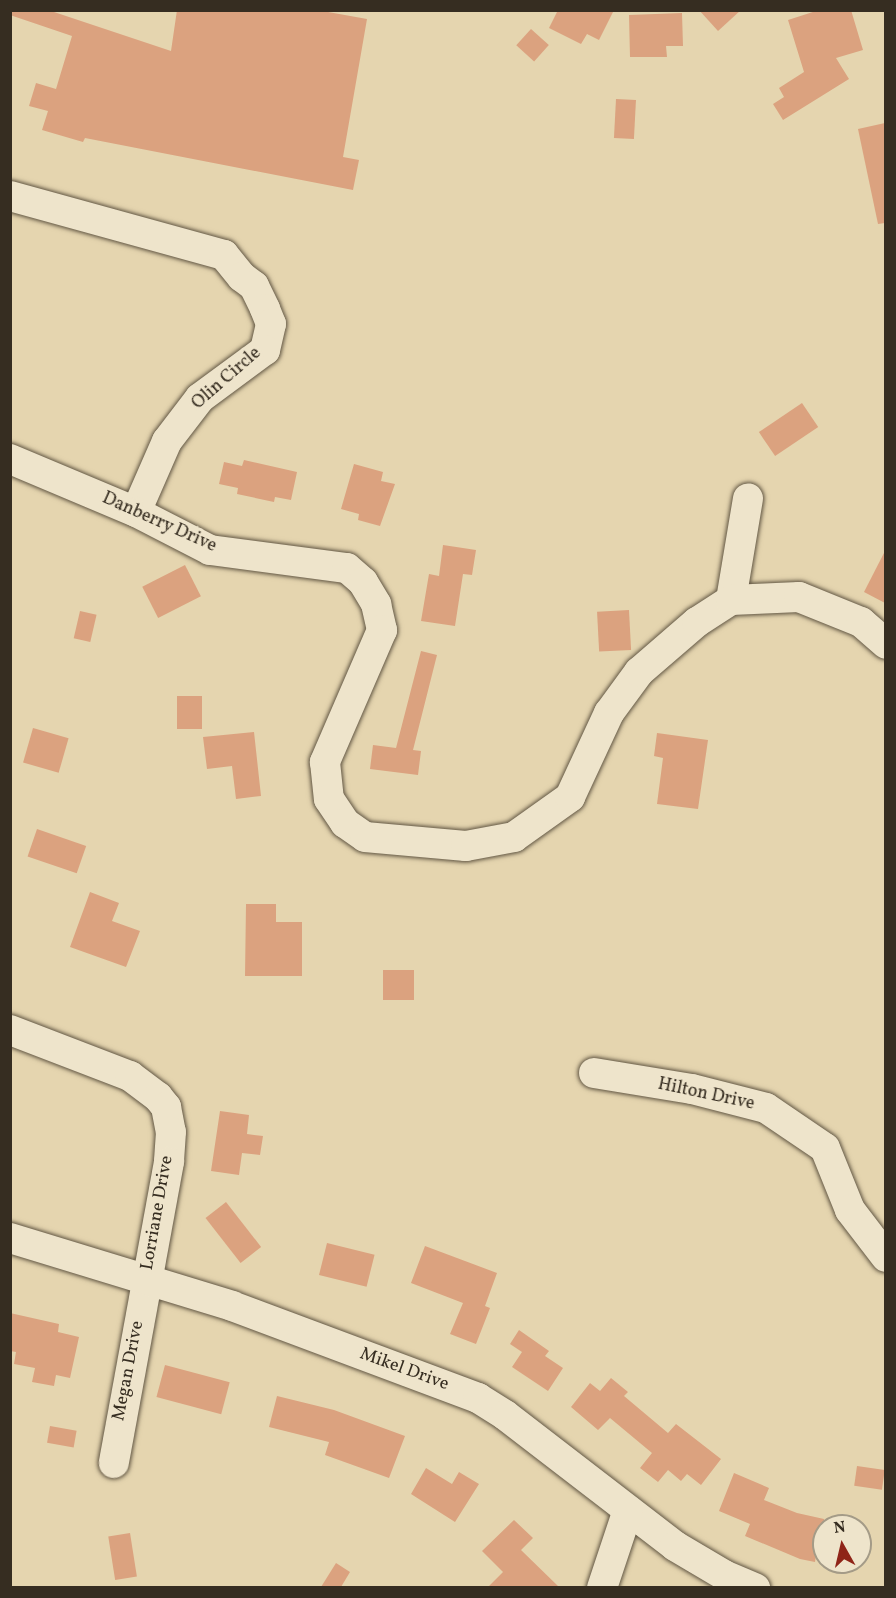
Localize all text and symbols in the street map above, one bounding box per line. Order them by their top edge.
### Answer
street label: Olin Circle [188,343,266,415]
street label: Danberry Drive [98,488,220,558]
street label: Hilton Drive [656,1074,756,1116]
street label: Lorriane Drive [137,1154,179,1272]
street label: Megan Drive [109,1319,149,1423]
street label: Mikel Drive [357,1344,451,1396]
north arrow [812,1514,872,1574]
text: N [832,1516,847,1540]

